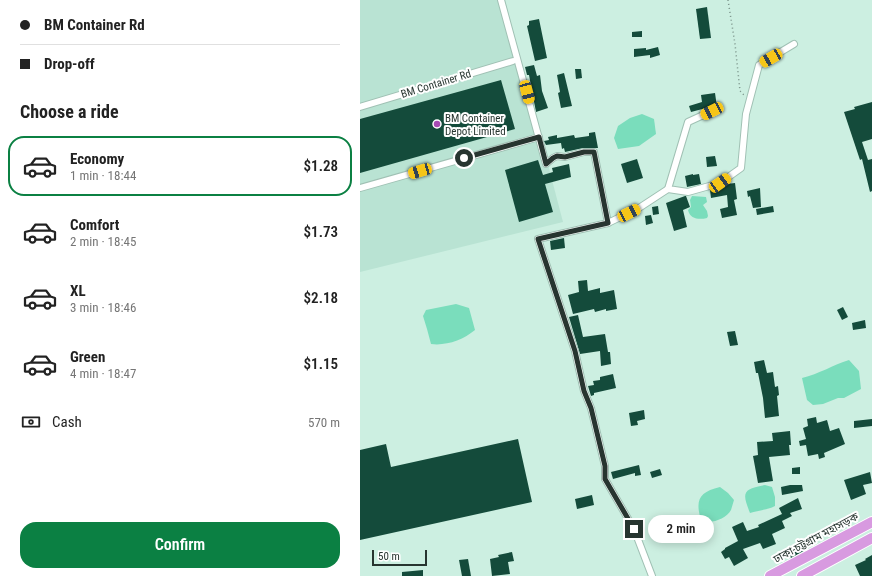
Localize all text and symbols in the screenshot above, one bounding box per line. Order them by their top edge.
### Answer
text: BM Container Rd [44,16,145,34]
car [758,47,784,69]
text: Drop-off [44,55,95,73]
street label: BM Container Rd [399,67,473,101]
car [518,79,536,105]
car [699,100,725,122]
text: Choose a ride [20,101,119,122]
place label: BM Container Depot Limited [445,112,506,138]
marker: BM Container Depot Limited [432,119,442,129]
icon: car [22,148,58,184]
route start [455,149,473,167]
text: Economy [70,150,124,168]
text: $1.28 [304,157,338,175]
car [407,162,433,180]
text: 1 min · 18:44 [70,168,136,183]
car [707,171,733,195]
car [616,202,642,224]
icon: car [22,214,58,250]
text: Comfort [70,216,119,234]
text: $1.73 [304,223,338,241]
text: 2 min · 18:45 [70,234,136,249]
icon: car [22,280,58,316]
text: XL [70,282,86,300]
text: $2.18 [304,289,338,307]
text: 3 min · 18:46 [70,300,136,315]
icon: car [22,346,58,382]
text: Green [70,348,105,366]
text: $1.15 [304,355,338,373]
text: 4 min · 18:47 [70,366,136,381]
icon: cash [20,411,42,433]
text: Cash [52,413,82,431]
text: 570 m [308,415,340,430]
street label: ঢাকা-চট্টগ্রাম মহাসড়ক [770,510,861,566]
callout: 2 min [648,515,714,543]
route end [625,520,643,538]
text: 2 min [667,521,695,536]
button: Confirm [20,522,340,568]
scale bar [372,548,427,567]
text: 50 m [378,550,400,563]

